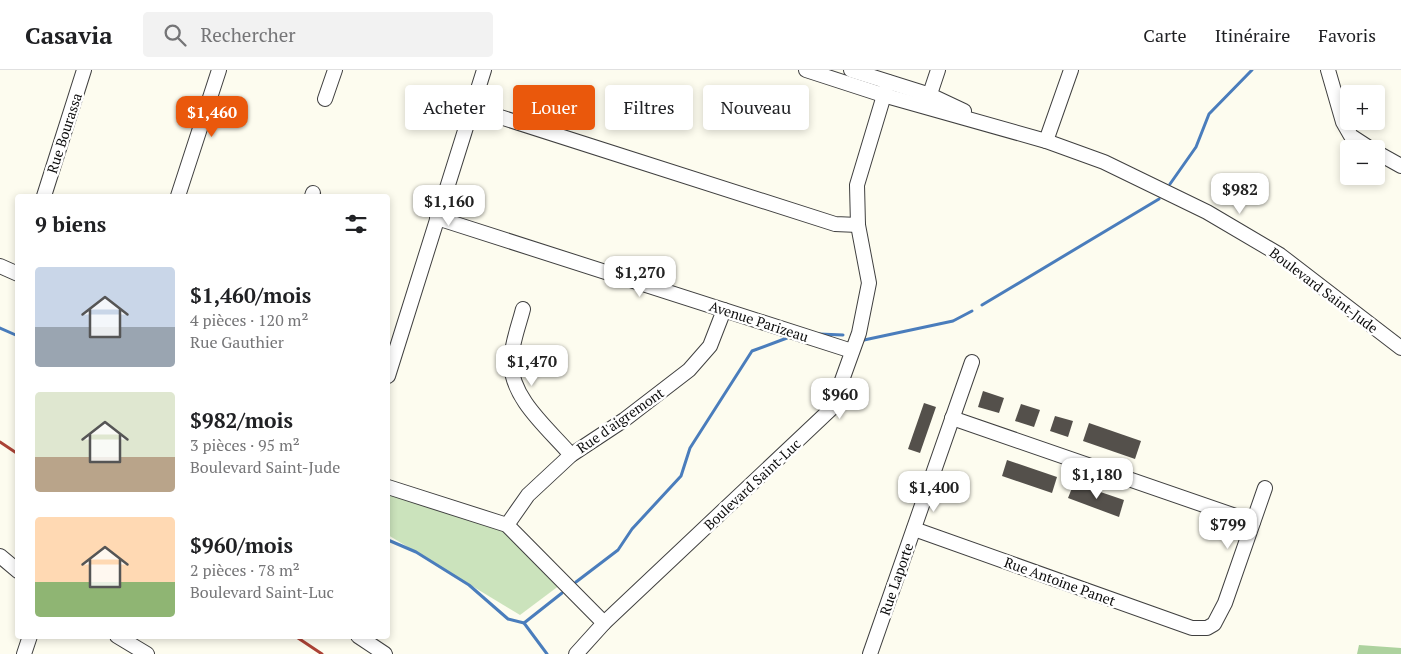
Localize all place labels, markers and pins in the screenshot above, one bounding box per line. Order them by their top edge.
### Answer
pin: $1,460 [171,96,253,138]
pin: $982 [1210,172,1270,215]
pin: $1,160 [408,184,490,227]
pin: $1,270 [599,256,681,298]
pin: $1,470 [491,344,573,387]
pin: $960 [810,378,870,420]
pin: $1,180 [1056,458,1138,500]
pin: $1,400 [893,470,975,513]
pin: $799 [1198,508,1258,550]

